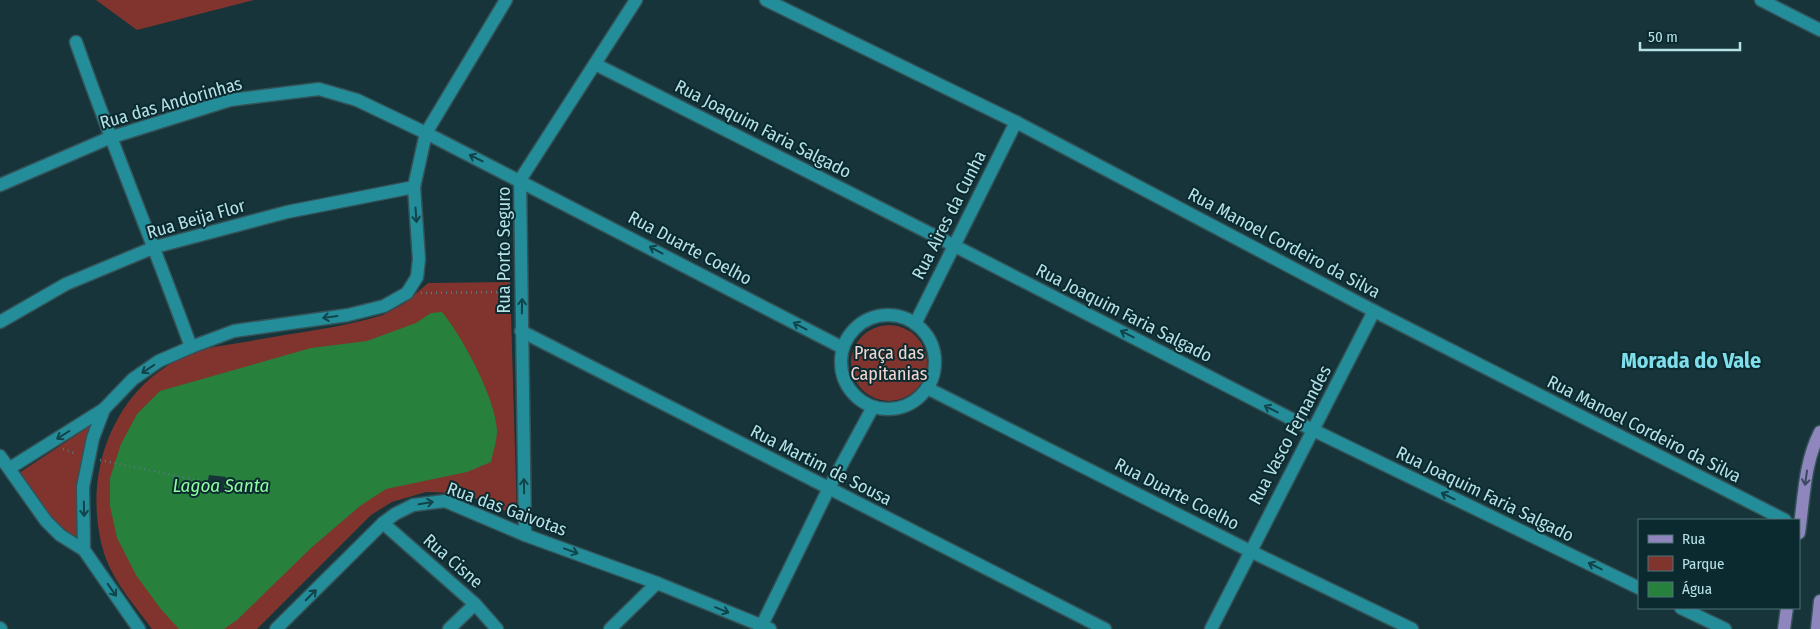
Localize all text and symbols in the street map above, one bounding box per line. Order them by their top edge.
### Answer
scale bar [1640,20,1740,52]
text: 50 m [1648,28,1678,46]
street label: Rua das Andorinhas [97,72,245,134]
street label: Rua Joaquim Faria Salgado [671,75,855,183]
street label: Rua Aires da Cunha [907,147,991,283]
one-way arrow [469,153,484,163]
street label: Rua Manoel Cordeiro da Silva [1184,183,1384,303]
street label: Rua Porto Seguro [493,187,515,313]
street label: Rua Beija Flor [144,194,248,244]
street label: Rua Duarte Coelho [624,206,756,290]
one-way arrow [411,207,421,223]
one-way arrow [648,245,663,255]
street label: Rua Joaquim Faria Salgado [1032,259,1216,367]
one-way arrow [517,298,527,314]
one-way arrow [322,312,338,322]
one-way arrow [793,321,808,330]
one-way arrow [1120,329,1135,338]
park label: Praça das Capitanias [851,342,928,385]
district label: Morada do Vale [1621,347,1761,374]
street label: Rua Vasco Fernandes [1244,361,1336,508]
one-way arrow [141,364,155,374]
street label: Rua Manoel Cordeiro da Silva [1543,370,1745,488]
one-way arrow [1264,404,1279,413]
street label: Rua Martim de Sousa [747,420,895,510]
one-way arrow [56,430,70,440]
street label: Rua Joaquim Faria Salgado [1393,441,1577,547]
street label: Rua Duarte Coelho [1111,453,1243,535]
one-way arrow [1801,470,1811,486]
water label: Lagoa Santa [173,474,269,497]
street label: Rua das Gaivotas [444,477,570,541]
one-way arrow [519,478,529,494]
one-way arrow [1441,491,1456,501]
one-way arrow [418,497,434,507]
one-way arrow [79,501,89,517]
legend [1638,519,1800,609]
street label: Rua Cisne [419,529,487,593]
text: Rua [1682,530,1705,548]
one-way arrow [563,547,578,556]
text: Parque [1682,555,1725,573]
one-way arrow [1588,561,1603,571]
text: Água [1682,580,1712,598]
one-way arrow [107,582,117,596]
one-way arrow [305,588,317,601]
one-way arrow [714,605,729,615]

